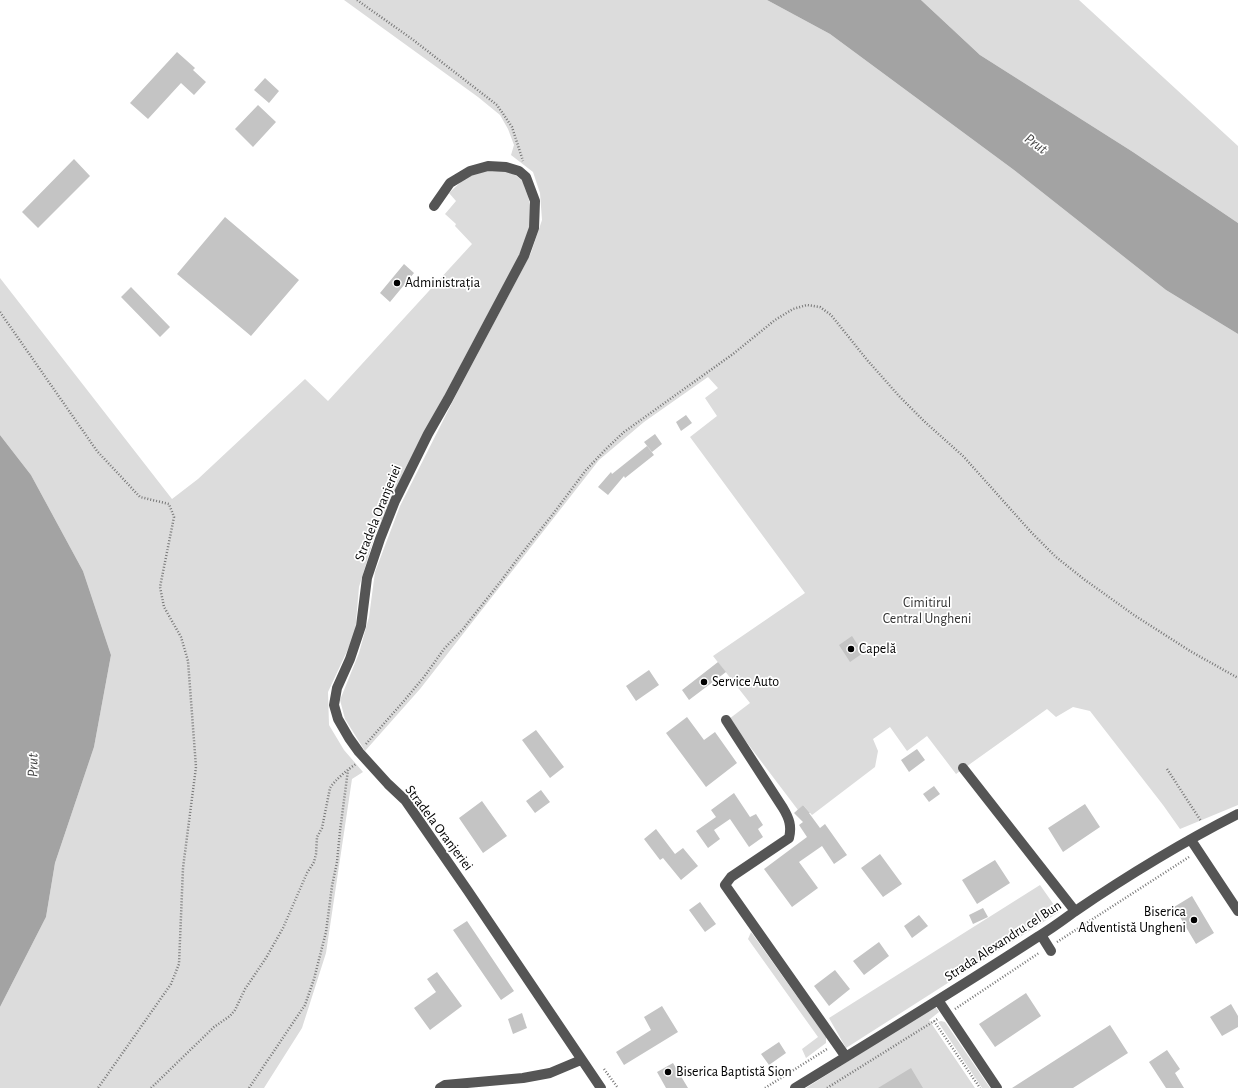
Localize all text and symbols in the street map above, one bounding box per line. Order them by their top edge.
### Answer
water label: Prut [1021,130,1051,158]
place label: Administrația [405,275,480,291]
marker: Administrația [392,278,402,288]
street label: Stradela Oranjeriei [351,462,405,564]
park label: Cimitirul Central Ungheni [883,595,971,628]
place label: Capelă [859,641,896,657]
marker: Capelă [846,644,856,654]
place label: Service Auto [712,674,779,690]
marker: Service Auto [699,677,709,687]
water label: Prut [24,753,42,777]
street label: Stradela Oranjeriei [401,782,477,874]
street label: Strada Alexandru cel Bun [941,897,1065,985]
place label: Biserica Adventistă Ungheni [1078,904,1186,936]
marker: Biserica Adventistă Ungheni [1189,915,1199,925]
place label: Biserica Baptistă Sion [676,1064,792,1080]
marker: Biserica Baptistă Sion [663,1067,673,1077]

